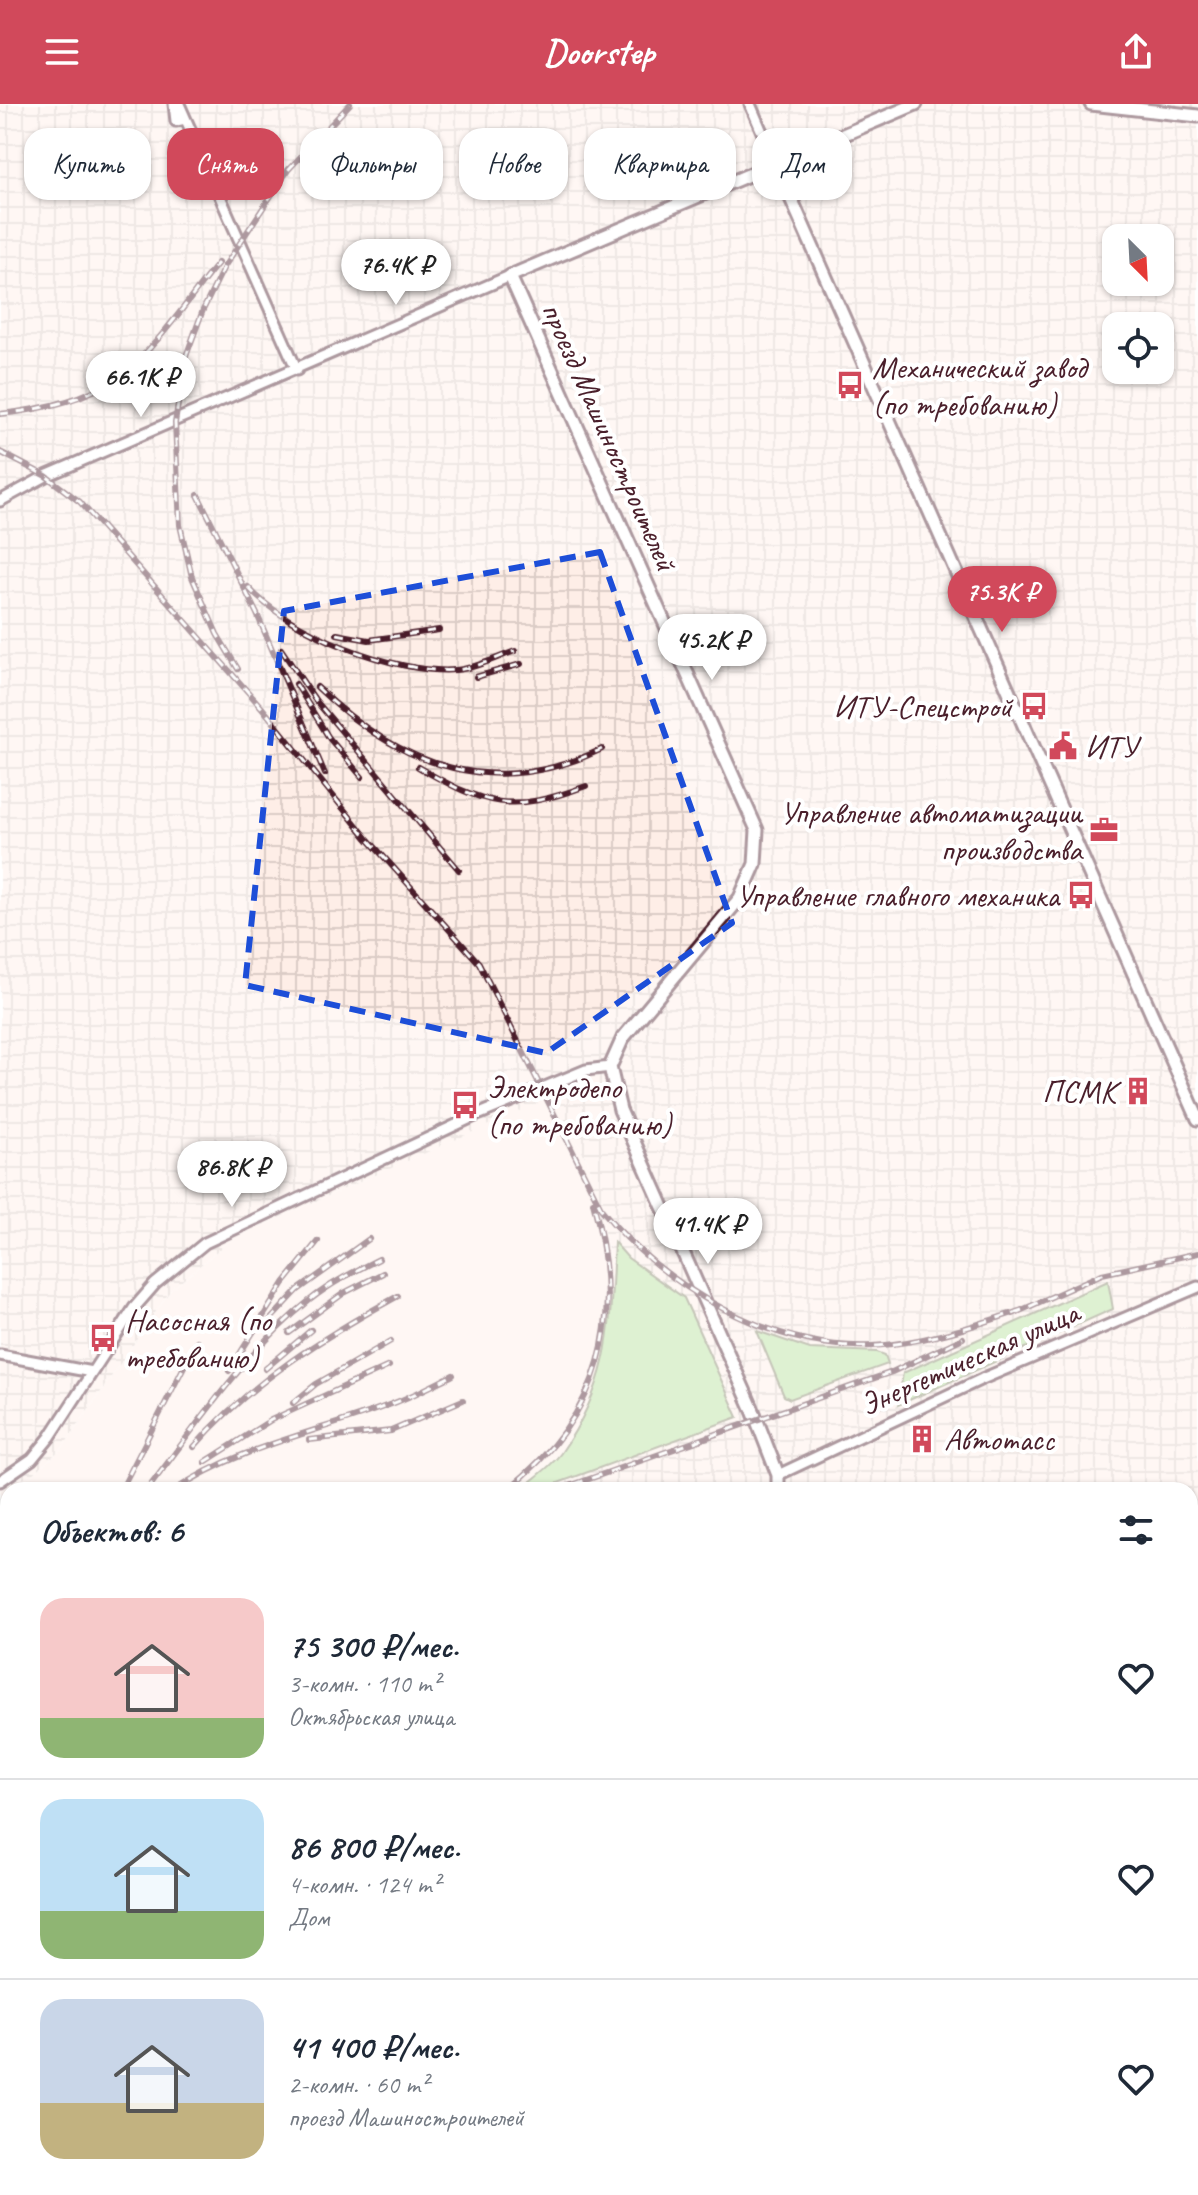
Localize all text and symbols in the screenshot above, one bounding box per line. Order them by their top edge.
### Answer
text: Doorstep [544,29,654,75]
icon: menu [40,30,84,74]
icon: share [1114,30,1158,74]
chip: Купить [24,128,151,200]
chip: Снять [167,128,284,200]
chip: Фильтры [300,128,443,200]
chip: Новое [459,128,568,200]
chip: Квартира [584,128,736,200]
chip: Дом [752,128,852,200]
north arrow [1102,224,1174,296]
map controls [1102,224,1174,384]
pin: 76.4K ₽ [322,239,470,307]
text: 76.4K ₽ [359,248,433,281]
street label: проезд Машиностроителей [532,295,688,579]
button: locate [1102,312,1174,384]
place label: Механический завод (по требованию) [872,347,1090,425]
pin: 66.1K ₽ [67,351,215,419]
text: 66.1K ₽ [104,360,178,393]
bus stop icon: Механический завод (по требованию) [835,370,865,400]
pin: 75.3K ₽ [928,566,1076,634]
text: 75.3K ₽ [966,575,1038,608]
pin: 45.2K ₽ [638,614,786,682]
text: 45.2K ₽ [676,623,748,656]
place label: ИТУ-Спецстрой [834,686,1014,727]
bus stop icon: ИТУ-Спецстрой [1019,691,1049,721]
place label: ИТУ [1085,726,1143,767]
public building icon: ИТУ [1048,731,1078,761]
place label: Управление автоматизации производства [780,792,1084,870]
office icon: Управление автоматизации производства [1089,815,1119,845]
place label: Управление главного механика [736,875,1061,916]
bus stop icon: Управление главного механика [1066,880,1096,910]
place label: Электродепо (по требованию) [487,1067,673,1145]
place label: ПСМК [1042,1071,1122,1112]
building icon: ПСМК [1123,1076,1153,1106]
bus stop icon: Электродепо (по требованию) [450,1090,480,1120]
pin: 86.8K ₽ [158,1141,306,1209]
text: 86.8K ₽ [195,1150,269,1183]
pin: 41.4K ₽ [634,1198,782,1266]
text: 41.4K ₽ [671,1207,745,1240]
street label: Энергетическая улица [853,1291,1088,1425]
place label: Насосная (по требованию) [125,1300,273,1378]
bus stop icon: Насосная (по требованию) [88,1323,118,1353]
place label: Автотасс [944,1419,1056,1460]
building icon: Автотасс [907,1424,937,1454]
icon: filters [1114,1508,1158,1552]
text: Объектов: 6 [40,1509,183,1552]
text: 75 300 ₽/мес. [288,1624,459,1667]
icon: home [104,1630,200,1726]
icon: heart [1114,1656,1158,1700]
text: 3-комн. · 110 m² [288,1667,440,1700]
text: Октябрьская улица [288,1700,454,1733]
text: 86 800 ₽/мес. [288,1825,460,1868]
icon: home [104,1831,200,1927]
icon: heart [1114,1857,1158,1901]
text: 4-комн. · 124 m² [288,1868,440,1901]
text: Дом [288,1901,330,1934]
text: 41 400 ₽/мес. [288,2025,459,2068]
icon: home [104,2031,200,2127]
icon: heart [1114,2057,1158,2101]
text: 2-комн. · 60 m² [288,2068,428,2101]
text: проезд Машиностроителей [288,2101,524,2134]

